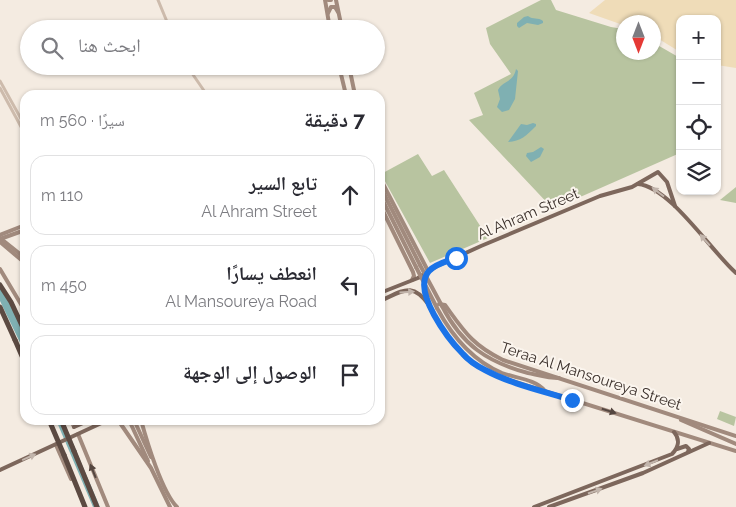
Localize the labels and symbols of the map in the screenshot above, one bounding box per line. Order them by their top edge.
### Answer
north arrow [616,15,661,60]
street label: Al Ahram Street [474,184,582,244]
one-way arrow [652,187,665,198]
one-way arrow [699,234,710,247]
route start [445,247,468,270]
one-way arrow [399,287,415,295]
street label: Teraa Al Mansoureya Street [498,338,684,414]
route end [561,389,584,412]
one-way arrow [601,408,616,415]
one-way arrow [22,452,36,460]
one-way arrow [643,459,658,467]
one-way arrow [88,464,96,478]
one-way arrow [588,486,603,494]

